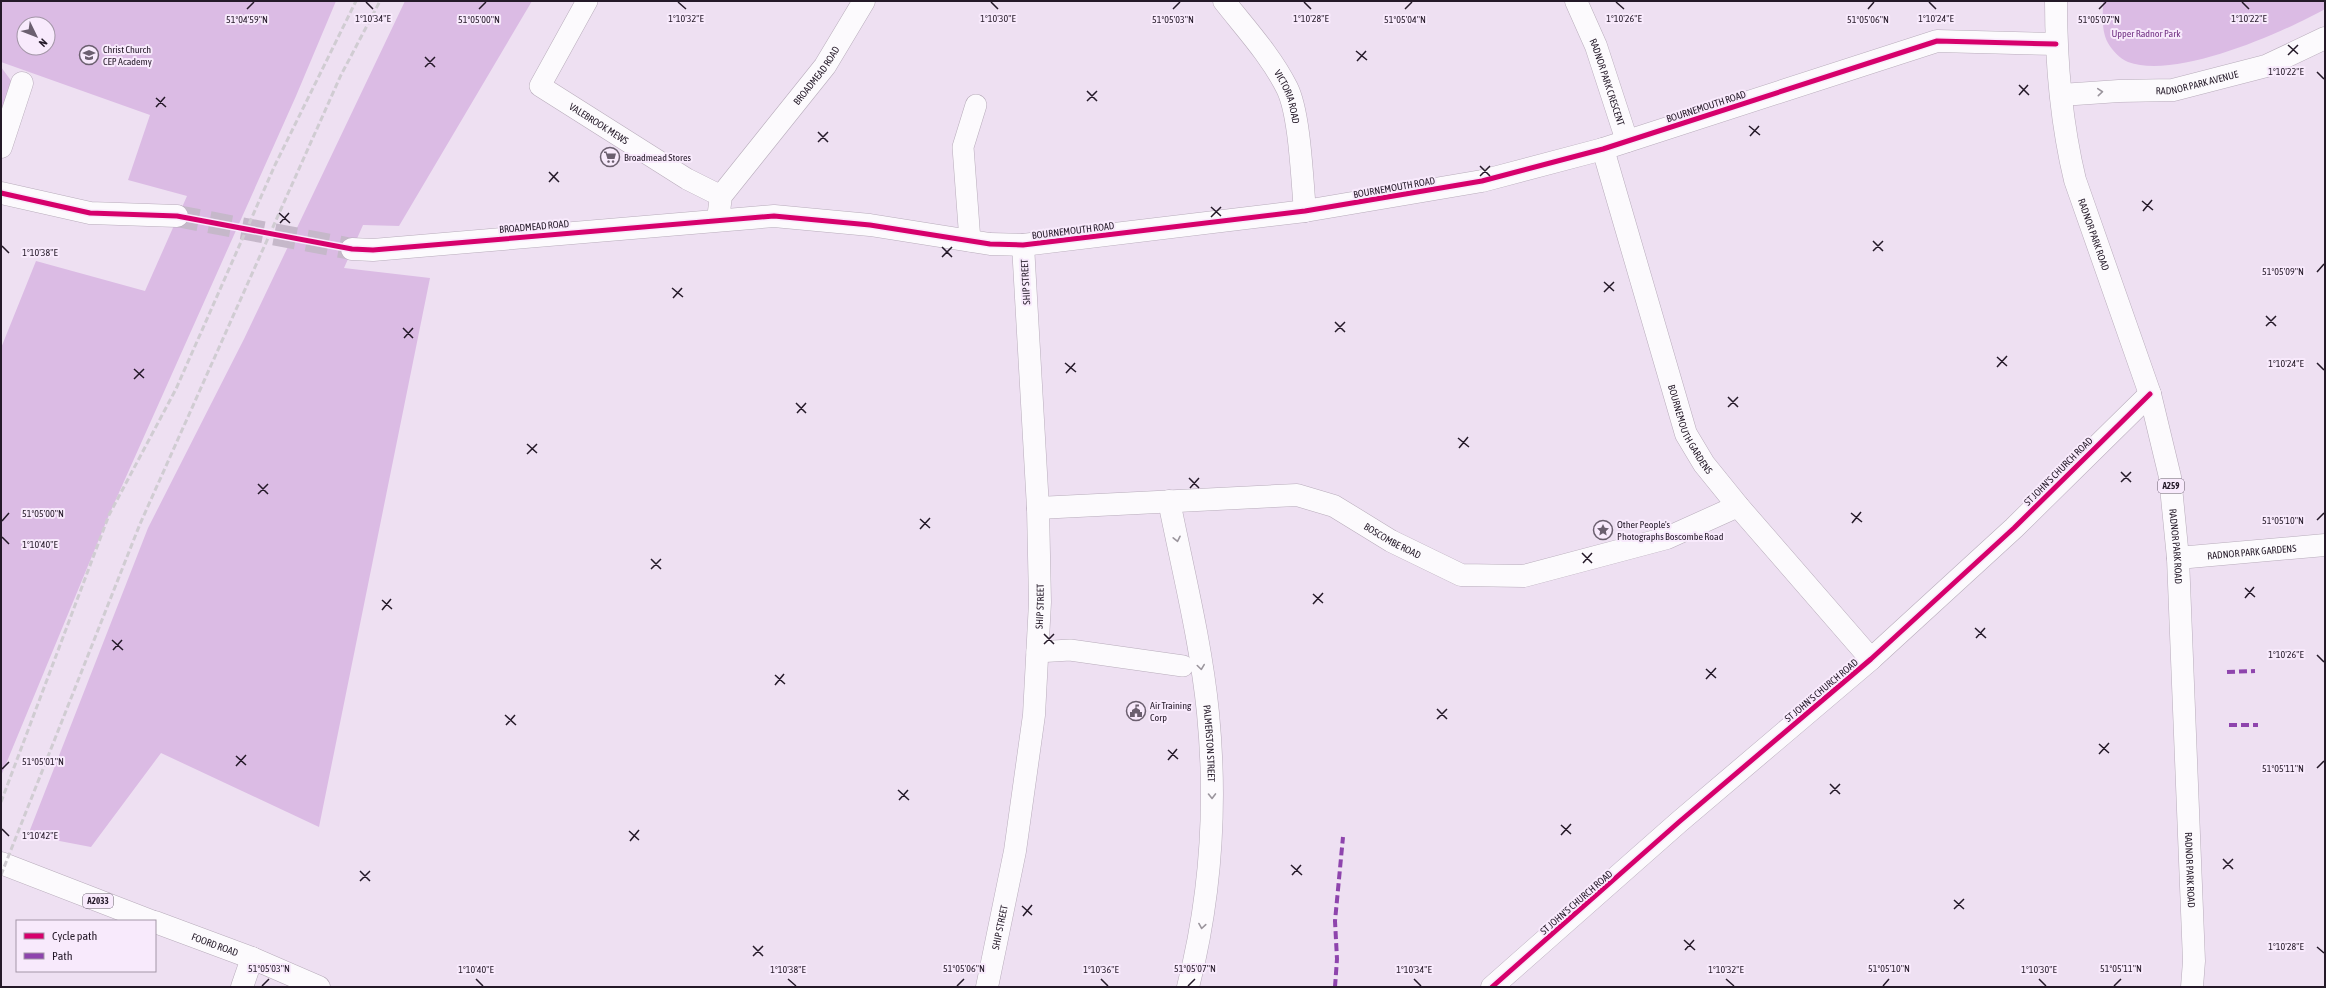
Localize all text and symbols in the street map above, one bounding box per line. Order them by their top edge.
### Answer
text: 1°10'34"E [355,13,391,24]
text: 1°10'32"E [668,13,704,24]
text: 1°10'30"E [980,13,1016,24]
text: 1°10'28"E [1293,13,1329,24]
text: 1°10'26"E [1606,13,1642,24]
text: 1°10'24"E [1918,13,1954,24]
text: 1°10'22"E [2231,13,2267,24]
text: 51°04'59"N [226,14,268,25]
text: 51°05'00"N [458,14,500,25]
text: 51°05'03"N [1152,14,1194,25]
text: 51°05'04"N [1384,14,1426,25]
text: 51°05'06"N [1847,14,1889,25]
text: 51°05'07"N [2078,14,2120,25]
north arrow [16,16,56,56]
park label: Upper Radnor Park [2111,28,2181,39]
text: N [37,36,50,49]
street label: RADNOR PARK CRESCENT [1587,37,1627,128]
school or university icon: Christ Church CEP Academy [78,44,100,66]
place label: Christ Church CEP Academy [103,44,152,67]
street label: BROADMEAD ROAD [791,44,842,107]
text: 1°10'22"E [2268,66,2304,77]
street label: VICTORIA ROAD [1272,68,1302,125]
street label: RADNOR PARK AVENUE [2156,68,2240,96]
street label: BOURNEMOUTH ROAD [1665,88,1748,125]
one-way arrow [2097,88,2103,97]
street label: VALEBROOK MEWS [567,101,630,147]
supermarket icon: Broadmead Stores [599,146,621,168]
place label: Broadmead Stores [624,152,691,163]
street label: BOURNEMOUTH ROAD [1352,175,1436,200]
street label: RADNOR PARK ROAD [2076,197,2111,272]
street label: BROADMEAD ROAD [499,218,570,235]
street label: BOURNEMOUTH ROAD [1031,220,1115,241]
text: 1°10'38"E [22,247,58,258]
street label: SHIP STREET [1019,258,1032,305]
text: 51°05'09"N [2262,266,2304,277]
text: 1°10'24"E [2268,358,2304,369]
street label: BOURNEMOUTH GARDENS [1666,383,1715,476]
street label: ST JOHN'S CHURCH ROAD [2022,435,2095,508]
road number: A259 [2158,479,2184,493]
text: 51°05'00"N [22,508,64,519]
street label: RADNOR PARK ROAD [2167,508,2184,584]
text: 51°05'10"N [2262,515,2304,526]
place icon: Other People's Photographs Boscombe Road [1592,519,1614,541]
place label: Other People's Photographs Boscombe Road [1617,519,1724,542]
street label: BOSCOMBE ROAD [1362,521,1423,561]
one-way arrow [1172,536,1180,542]
text: 1°10'40"E [22,539,58,550]
street label: RADNOR PARK GARDENS [2207,543,2297,561]
street label: SHIP STREET [1034,583,1046,629]
text: 1°10'26"E [2268,649,2304,660]
street label: ST JOHN'S CHURCH ROAD [1783,656,1860,724]
one-way arrow [1196,664,1205,670]
public building icon: Air Training Corp [1125,700,1147,722]
place label: Air Training Corp [1150,700,1192,723]
street label: PALMERSTON STREET [1201,704,1217,783]
text: 51°05'01"N [22,756,64,767]
text: 51°05'11"N [2262,763,2304,774]
one-way arrow [1208,793,1217,799]
text: 1°10'42"E [22,830,58,841]
street label: RADNOR PARK ROAD [2183,832,2197,908]
street label: ST JOHN'S CHURCH ROAD [1538,868,1615,937]
road number: A2033 [83,894,113,908]
street label: SHIP STREET [990,903,1010,951]
legend [16,920,156,972]
one-way arrow [1198,923,1207,929]
text: Cycle path [52,929,97,943]
street label: FOORD ROAD [190,931,240,959]
text: 1°10'28"E [2268,941,2304,952]
text: Path [52,949,73,963]
text: 51°05'03"N [248,963,290,974]
text: 51°05'06"N [943,963,985,974]
text: 51°05'07"N [1174,963,1216,974]
text: 51°05'10"N [1868,963,1910,974]
text: 51°05'11"N [2100,963,2142,974]
text: 1°10'40"E [458,964,494,975]
text: 1°10'38"E [770,964,806,975]
text: 1°10'36"E [1083,964,1119,975]
text: 1°10'34"E [1396,964,1432,975]
text: 1°10'32"E [1708,964,1744,975]
text: 1°10'30"E [2021,964,2057,975]

